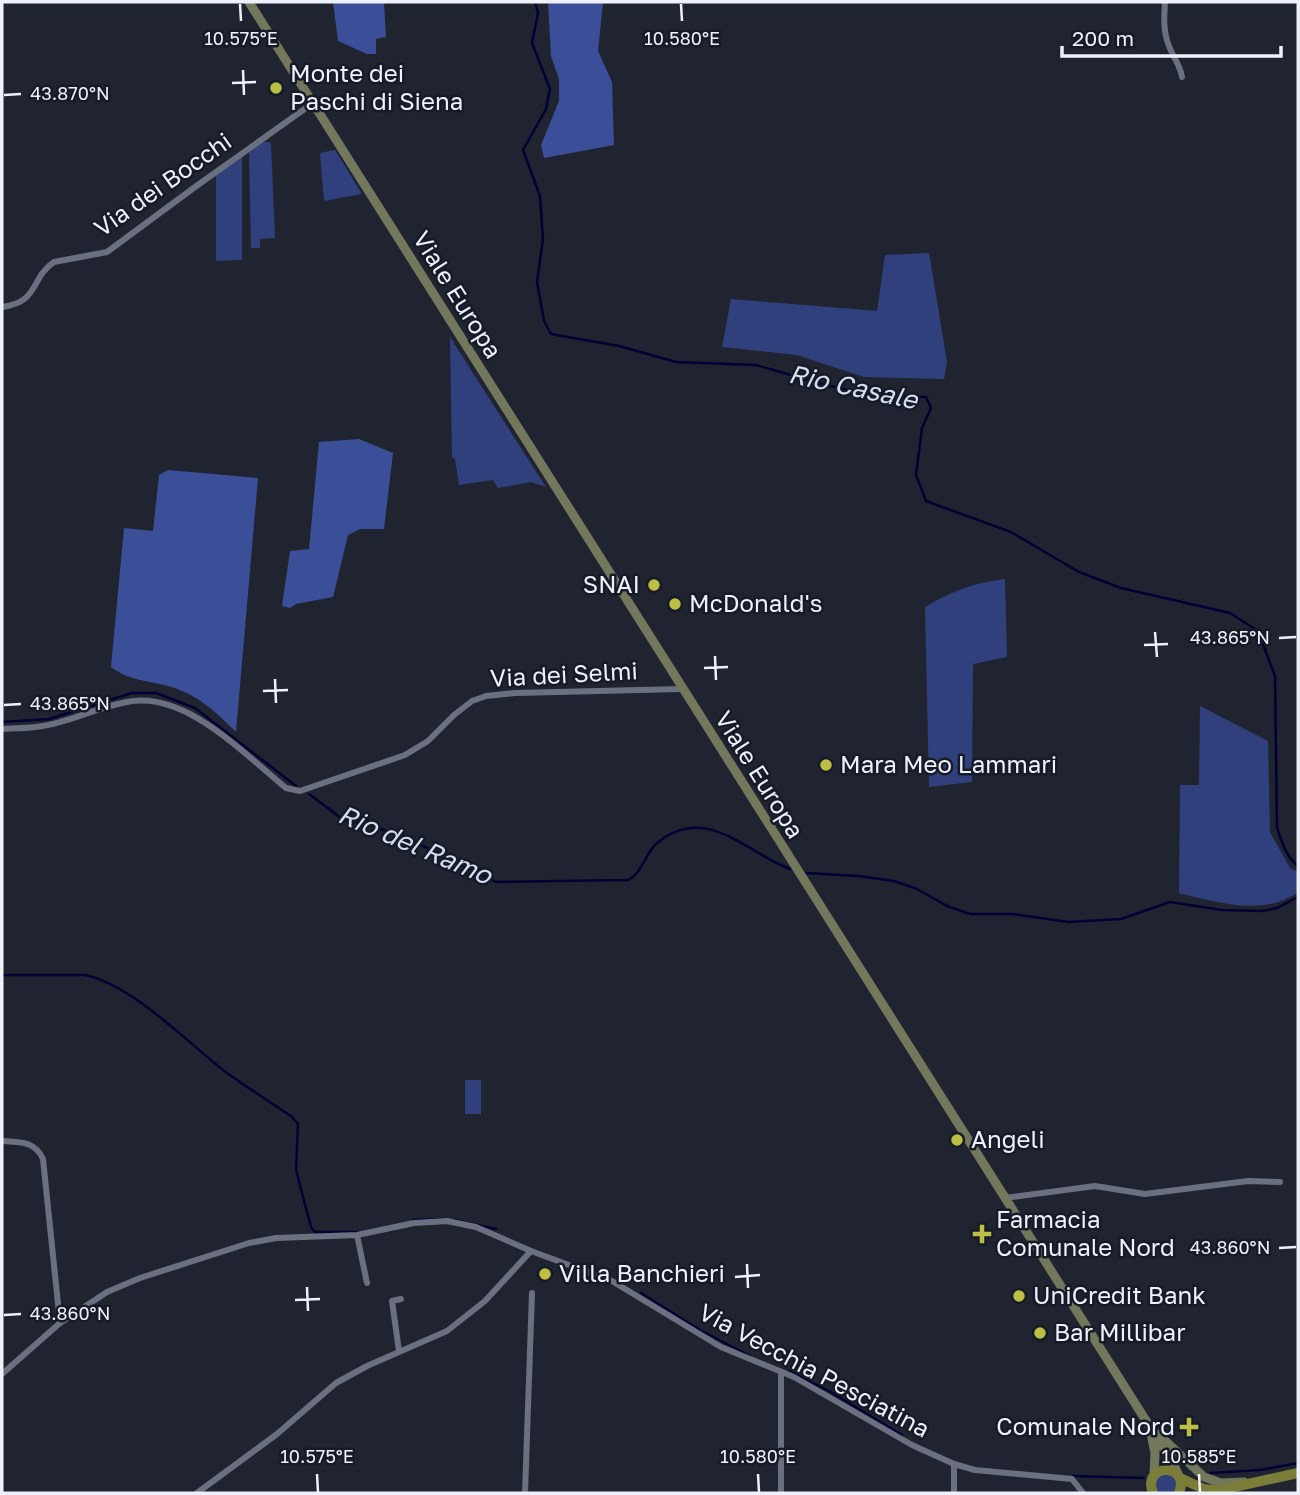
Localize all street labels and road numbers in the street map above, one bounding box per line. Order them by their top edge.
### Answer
street label: Via dei Bocchi [88,126,236,242]
street label: Viale Europa [408,225,509,363]
street label: Via dei Selmi [489,655,638,692]
street label: Viale Europa [710,705,811,843]
street label: Via Vecchia Pesciatina [695,1297,935,1443]

